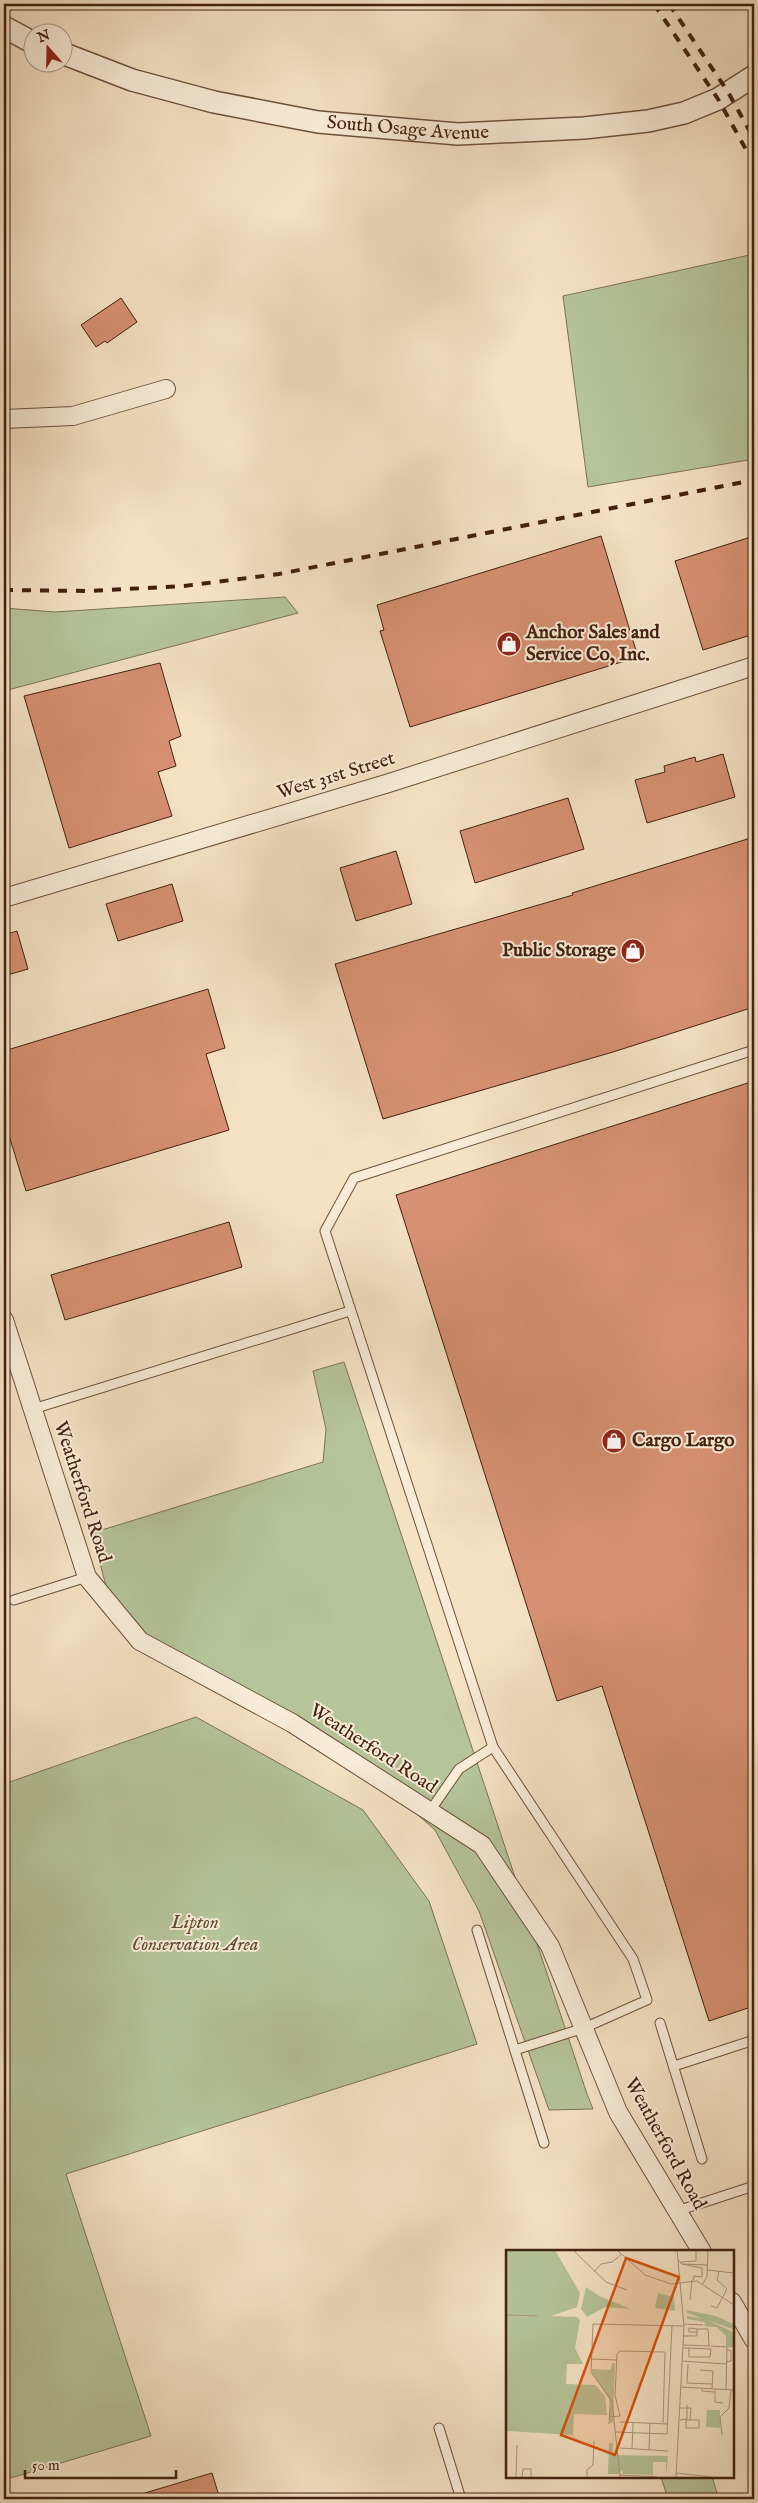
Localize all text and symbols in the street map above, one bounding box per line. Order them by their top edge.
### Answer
north arrow [22,22,72,72]
text: N [34,26,53,48]
street label: South Osage Avenue [326,111,490,146]
place label: Anchor Sales and Service Co, Inc. [525,621,660,667]
shop icon: Anchor Sales and Service Co, Inc. [496,631,522,657]
street label: West 31st Street [274,747,398,805]
shop icon: Public Storage [620,938,646,964]
place label: Public Storage [502,939,616,963]
street label: Weatherford Road [48,1418,116,1567]
shop icon: Cargo Largo [601,1428,627,1454]
place label: Cargo Largo [632,1429,735,1453]
street label: Weatherford Road [305,1699,442,1800]
park label: Lipton Conservation Area [132,1911,258,1957]
street label: Weatherford Road [619,2074,712,2215]
inset map [506,2250,733,2478]
scale bar [25,2448,176,2480]
text: 50 m [32,2456,60,2475]

